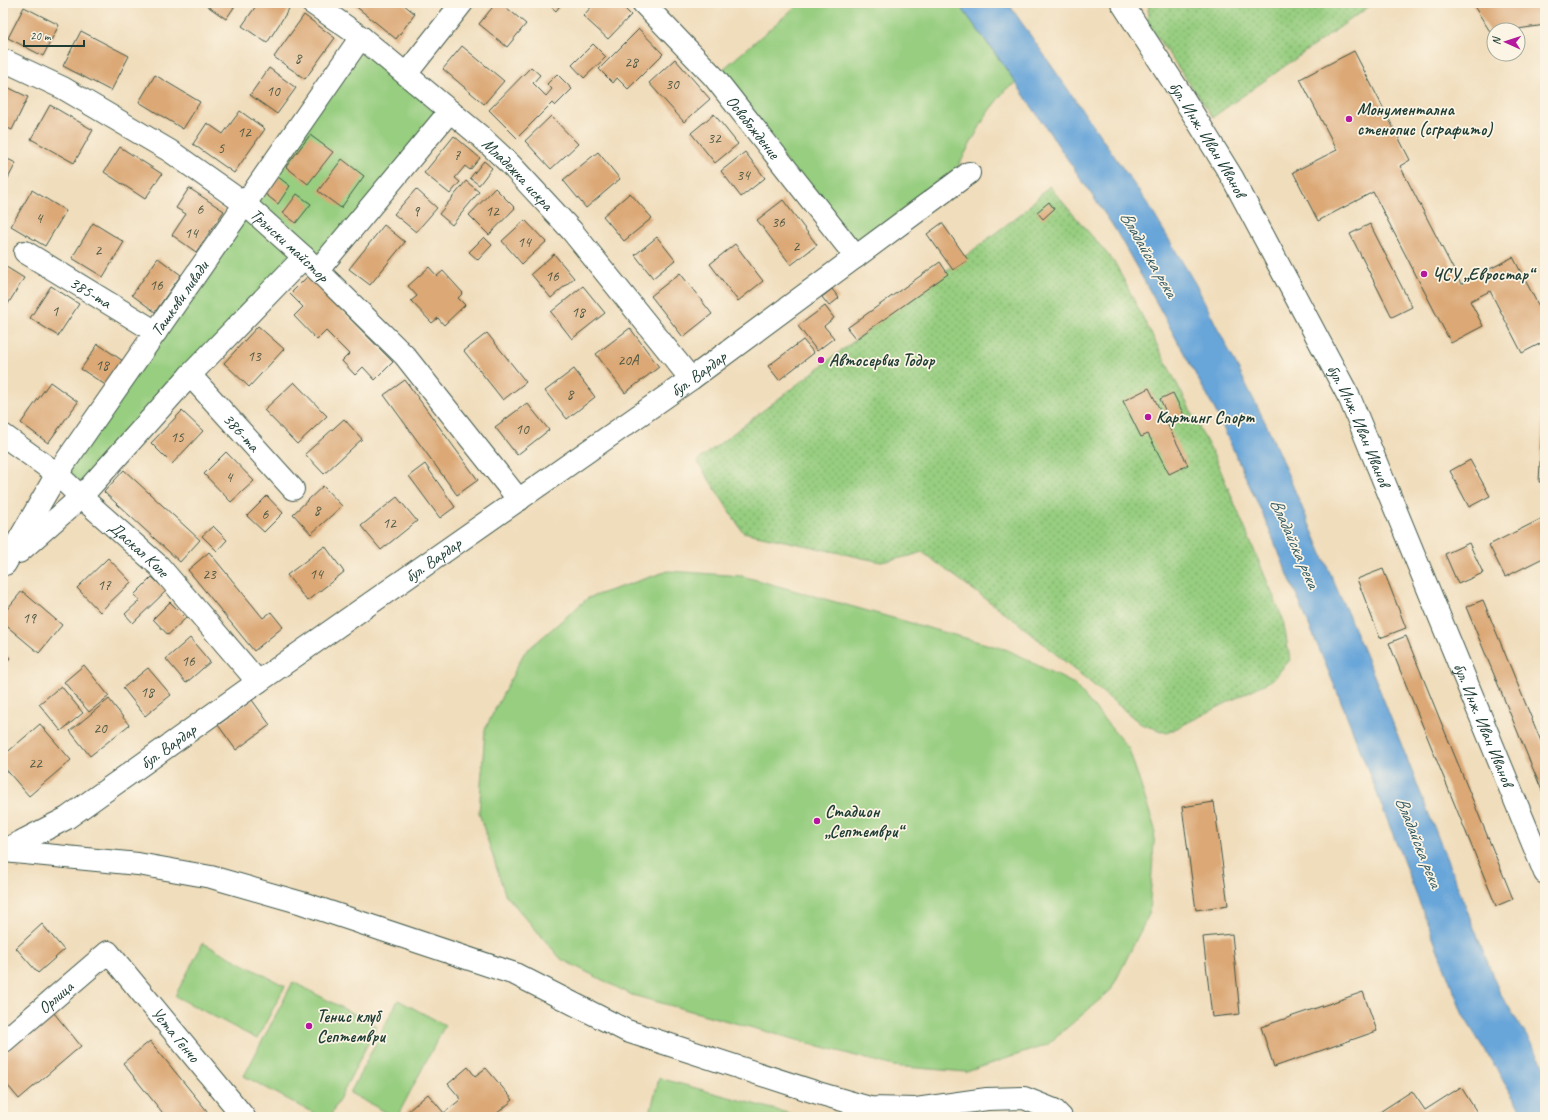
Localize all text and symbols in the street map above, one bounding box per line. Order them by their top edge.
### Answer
scale bar [24,22,84,48]
north arrow [1486,22,1526,62]
text: 20 m [30,28,52,44]
text: N [1489,36,1503,45]
house number: 8 [295,49,303,68]
house number: 28 [624,53,639,72]
house number: 30 [665,75,680,94]
street label: бул. Инж. Иван Иванов [1165,77,1252,203]
house number: 10 [266,82,281,101]
street label: Освобождение [721,91,785,164]
place label: Монументална стенопис (сграфито) [1357,99,1493,140]
marker: Монументална стенопис (сграфито) [1344,114,1354,124]
house number: 12 [237,123,252,142]
house number: 32 [707,129,722,148]
street label: Младежка искра [477,133,558,216]
house number: 5 [218,139,226,158]
house number: 7 [454,146,462,165]
house number: 34 [736,166,751,185]
house number: 6 [197,200,205,219]
house number: 9 [413,202,421,221]
house number: 12 [485,202,500,221]
street label: Трънски майстор [246,204,334,288]
water label: Владайска река [1116,207,1184,303]
house number: 4 [36,209,44,228]
house number: 36 [771,213,786,232]
house number: 14 [184,224,199,243]
house number: 14 [517,233,532,252]
house number: 2 [793,237,801,256]
house number: 2 [95,241,103,260]
street label: Ташкови ливади [146,255,214,340]
place label: ЧСУ „Евростар“ [1432,264,1537,285]
house number: 16 [545,267,560,286]
marker: ЧСУ „Евростар“ [1419,269,1429,279]
street label: 385-та [66,272,117,314]
house number: 16 [149,276,164,295]
house number: 1 [52,302,60,321]
house number: 18 [571,303,586,322]
street label: бул. Вардар [666,345,732,401]
house number: 13 [247,347,262,366]
place label: Автосервиз Тодор [829,350,935,371]
house number: 20А [617,351,640,370]
marker: Автосервиз Тодор [816,355,826,365]
house number: 18 [95,356,110,375]
street label: бул. Инж. Иван Иванов [1322,361,1396,493]
house number: 8 [567,385,575,404]
place label: Картинг Спорт [1156,407,1255,428]
street label: 386-та [218,409,265,457]
marker: Картинг Спорт [1143,412,1153,422]
house number: 10 [515,420,530,439]
house number: 15 [170,428,185,447]
house number: 4 [226,468,234,487]
water label: Владайска река [1265,495,1326,594]
house number: 8 [314,501,322,520]
house number: 6 [262,505,270,524]
house number: 12 [382,514,397,533]
street label: Даскал Коле [104,517,175,583]
street label: бул. Вардар [401,532,467,587]
house number: 23 [202,565,217,584]
house number: 14 [309,565,324,584]
house number: 17 [97,576,112,595]
house number: 19 [22,609,37,628]
house number: 16 [181,652,196,671]
street label: бул. Инж. Иван Иванов [1449,660,1519,792]
house number: 18 [140,683,155,702]
street label: бул. Вардар [136,718,202,774]
house number: 20 [93,719,108,738]
house number: 22 [28,754,43,773]
water label: Владайска река [1391,793,1448,893]
place label: Стадион „Септември“ [825,801,907,842]
marker: Стадион „Септември“ [812,816,822,826]
street label: Орлица [34,976,79,1018]
street label: Уста Генчо [147,1003,205,1067]
place label: Тенис клуб Септември [317,1006,386,1047]
marker: Тенис клуб Септември [304,1021,314,1031]

